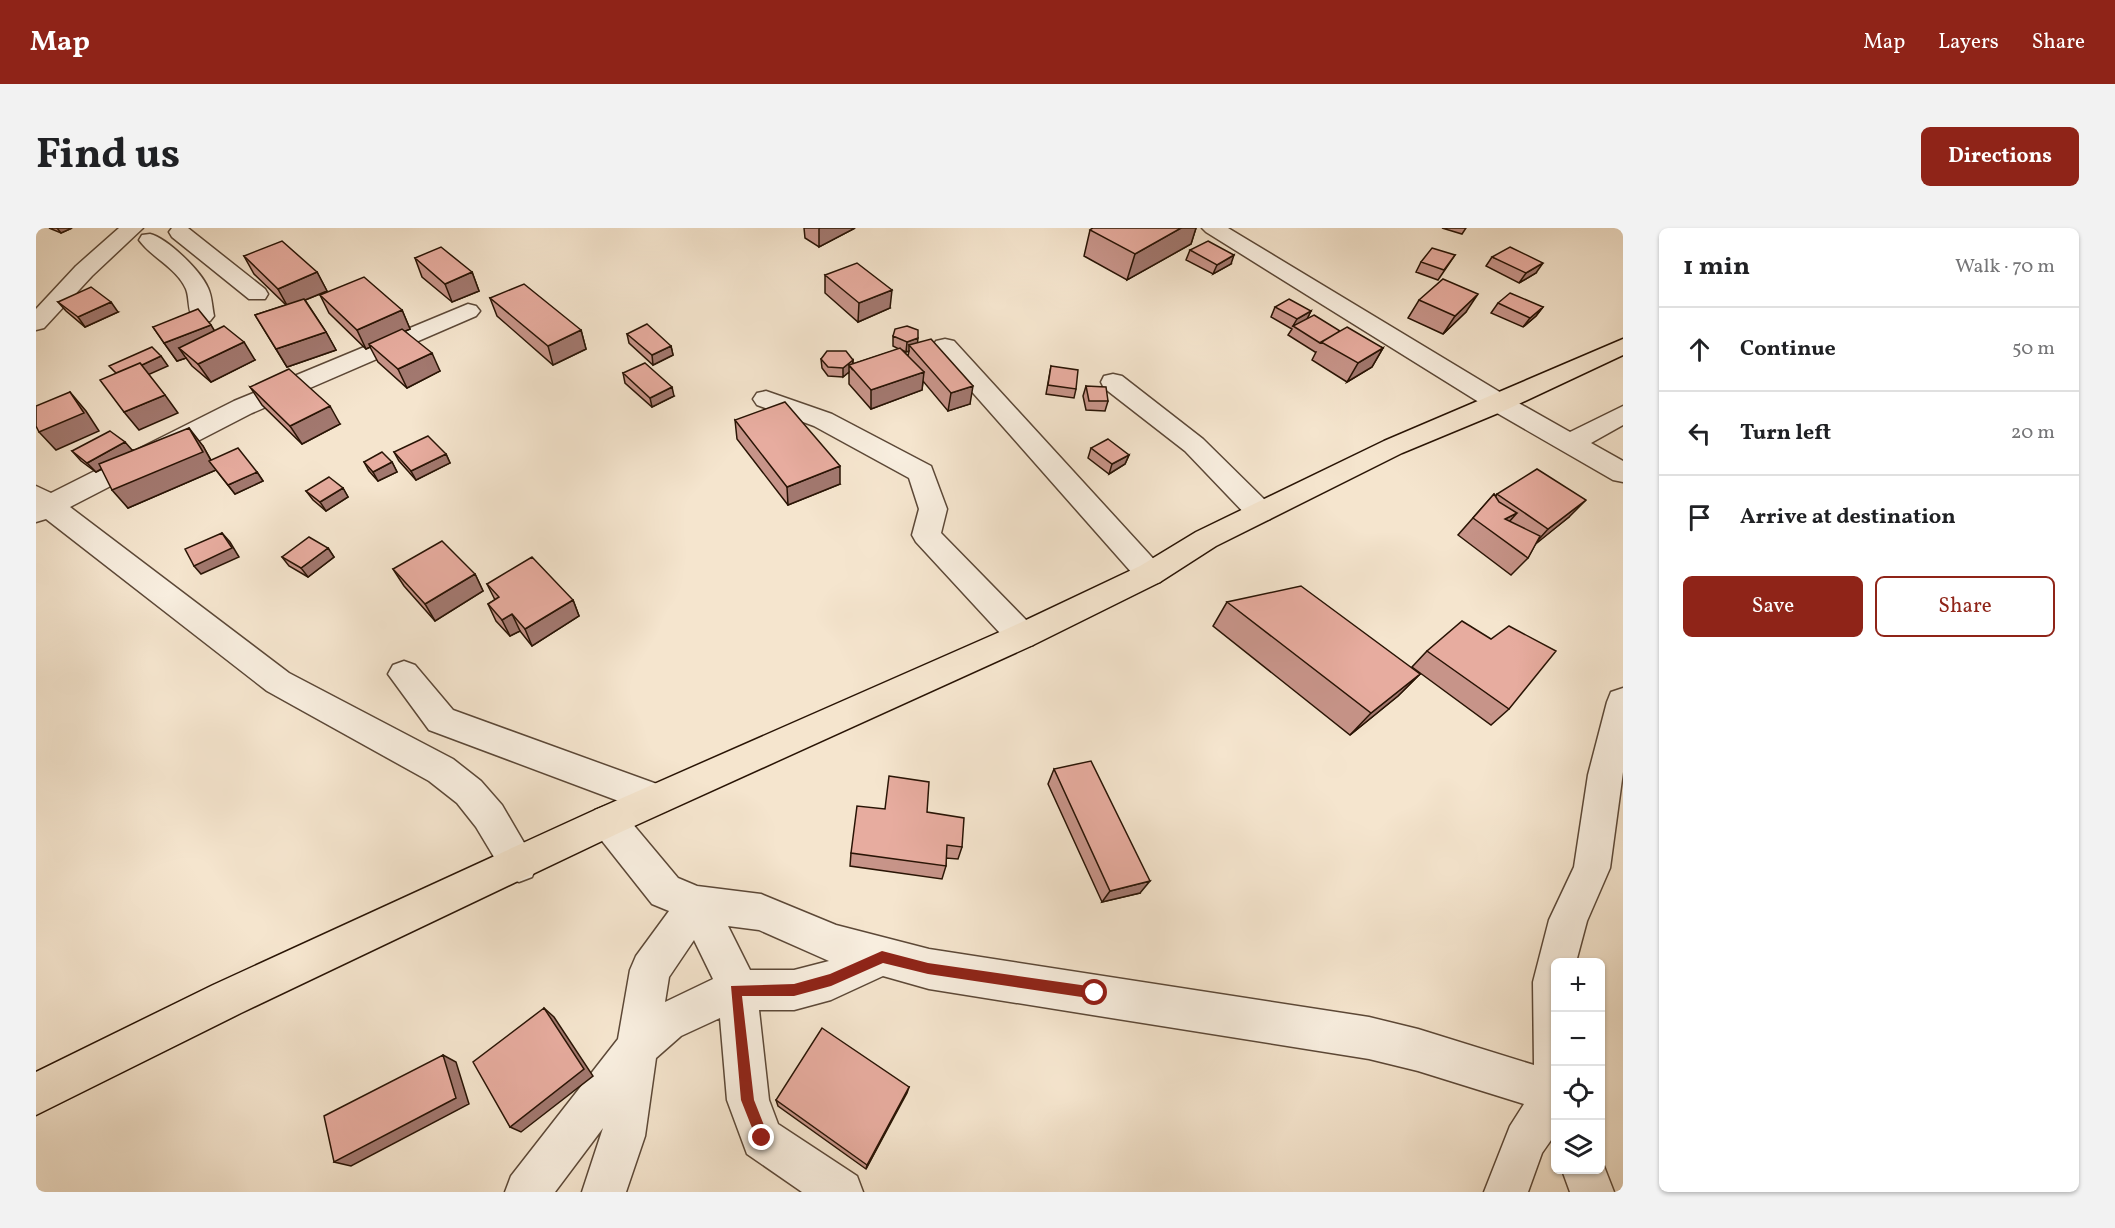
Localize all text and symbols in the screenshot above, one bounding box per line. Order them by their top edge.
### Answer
text: Map [30,23,90,62]
text: Map [1863,28,1905,57]
text: Layers [1938,28,1999,57]
text: Share [2032,28,2085,57]
text: Find us [36,127,180,186]
button: Directions [1921,127,2079,186]
text: 1 min [1683,249,1750,285]
text: Walk · 70 m [1955,253,2055,281]
icon: ahead [1683,333,1716,366]
text: Continue [1740,334,1836,365]
text: 50 m [2012,335,2055,363]
icon: left [1683,417,1716,450]
text: Turn left [1740,418,1831,449]
text: 20 m [2011,419,2055,447]
icon: arrive [1683,501,1716,534]
text: Arrive at destination [1740,502,1956,533]
button: Save [1683,576,1863,637]
button: Share [1875,576,2055,637]
map controls [1551,958,1605,1174]
button: + [1551,958,1605,1012]
route start [1081,979,1107,1005]
button: − [1551,1012,1605,1066]
button: locate [1551,1066,1605,1120]
button: layers [1551,1120,1605,1174]
route end [748,1124,774,1150]

